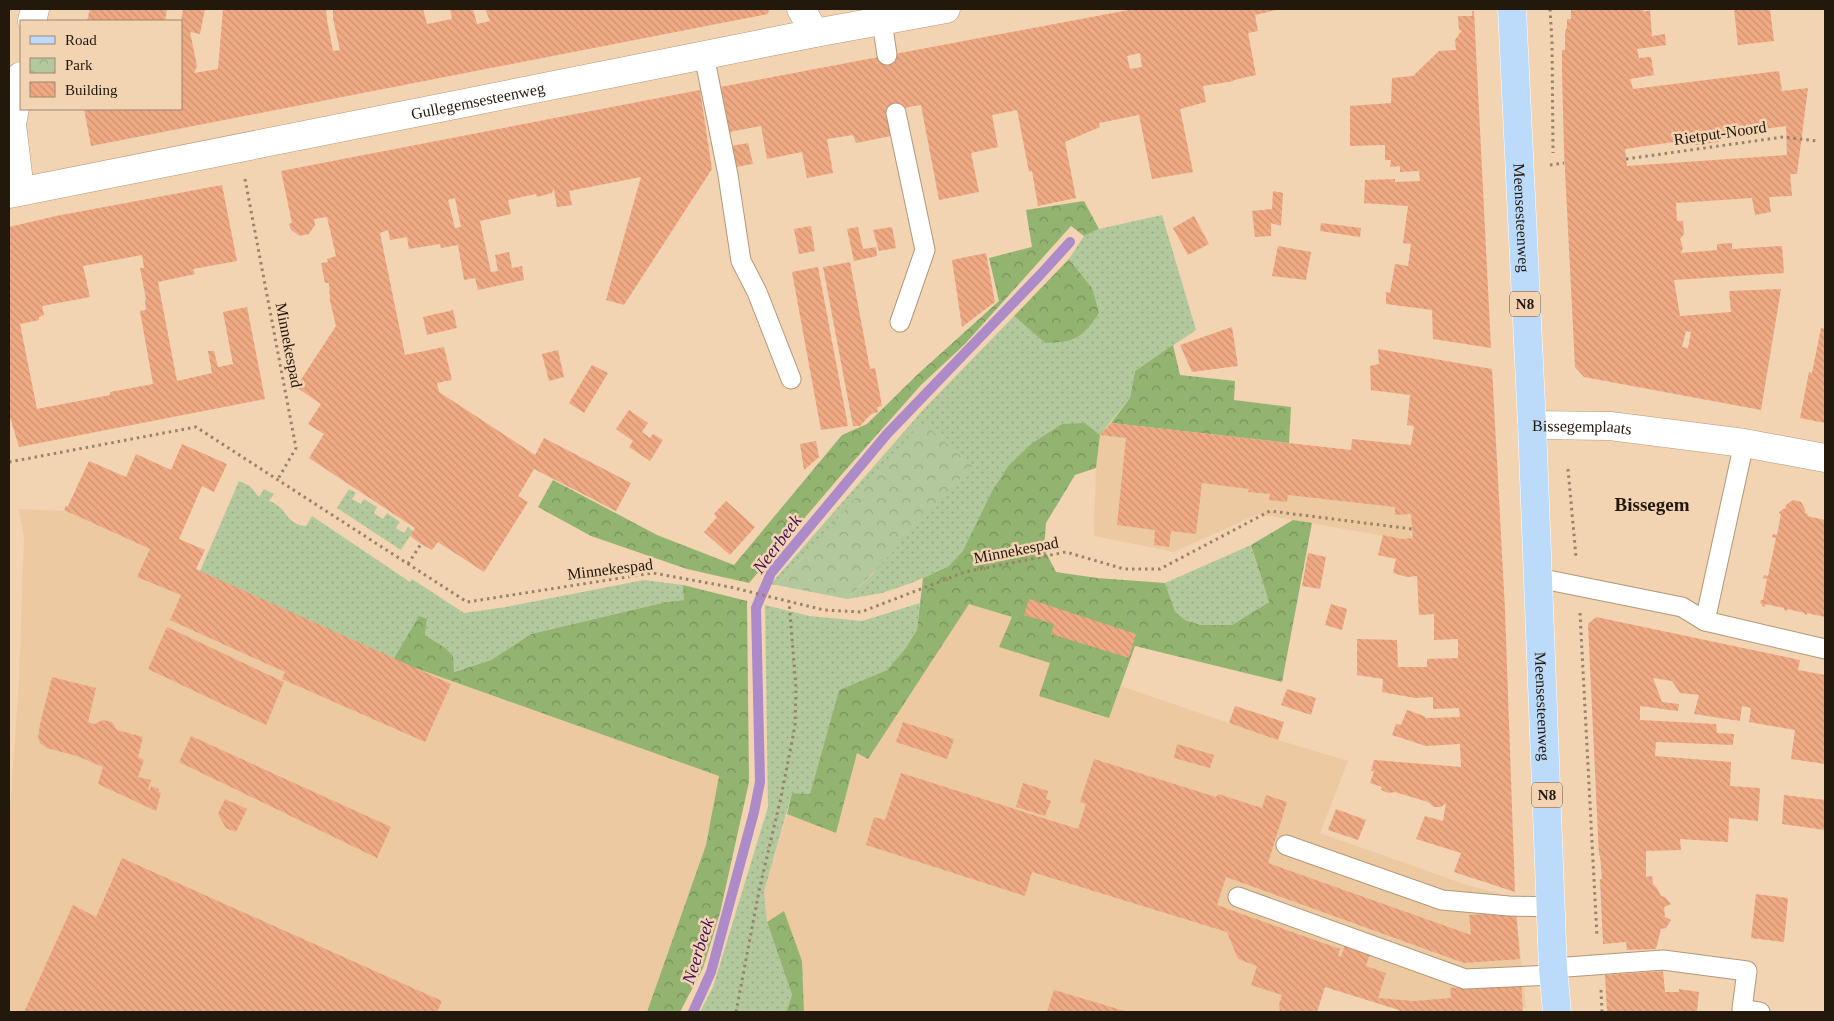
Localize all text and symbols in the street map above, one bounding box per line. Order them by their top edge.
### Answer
legend [20,20,182,110]
text: Road [65,32,97,48]
text: Park [65,57,93,73]
street label: Gullegemsesteenweg [409,79,546,122]
text: Building [65,82,118,98]
street label: Rietput-Noord [1673,118,1768,149]
street label: Meensesteenweg [1511,163,1533,273]
road number: N8 [1510,292,1540,316]
street label: Minnekespad [271,301,306,389]
street label: Bissegemplaats [1532,417,1633,437]
district label: Bissegem [1615,494,1690,515]
water label: Neerbeek [748,510,806,578]
street label: Minnekespad [972,533,1060,568]
street label: Minnekespad [566,555,654,584]
street label: Meensesteenweg [1532,651,1553,761]
road number: N8 [1532,782,1562,808]
water label: Neerbeek [678,915,718,987]

